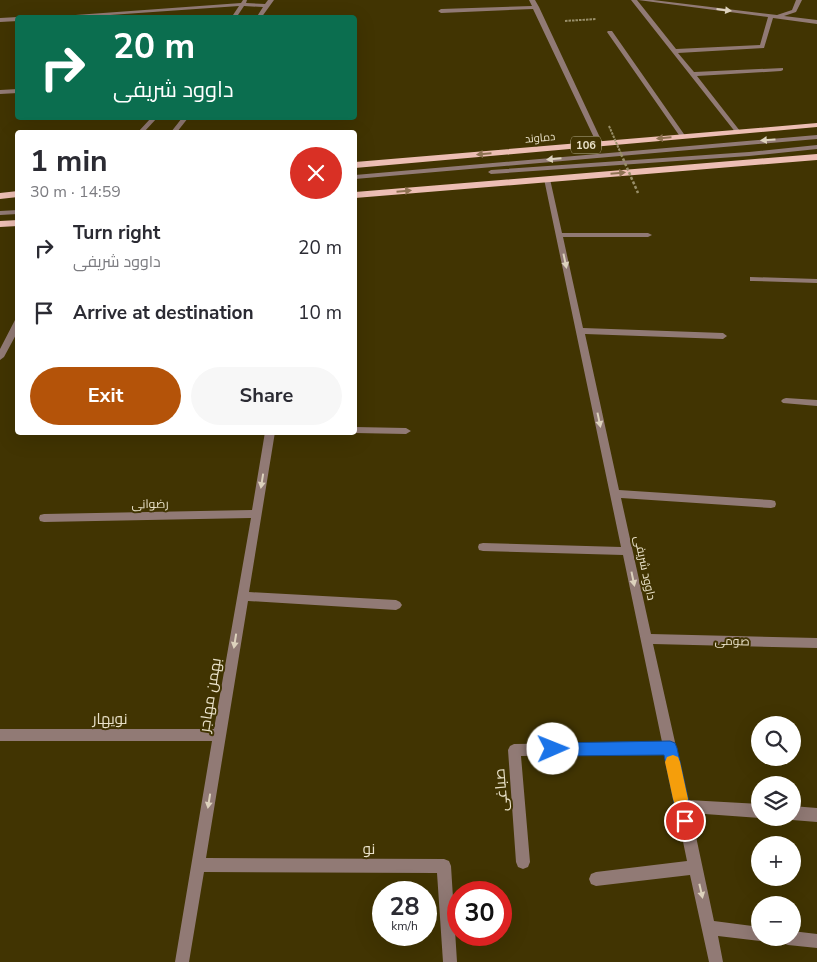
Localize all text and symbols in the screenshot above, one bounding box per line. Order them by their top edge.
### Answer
one-way arrow [716,7,732,15]
text: 20 m [113,23,195,70]
icon: right [30,35,95,100]
text: داوود شریفی [113,75,234,105]
street label: دماوند [524,129,556,147]
one-way arrow [656,135,672,143]
road number: 106 [571,136,601,154]
one-way arrow [760,136,776,144]
text: 1 min [30,141,108,182]
button: close [290,147,342,199]
one-way arrow [476,150,492,158]
one-way arrow [546,155,562,163]
one-way arrow [610,169,626,177]
text: 30 m · 14:59 [30,181,121,203]
one-way arrow [396,187,412,195]
text: Turn right [73,220,160,246]
icon: right [30,234,58,262]
text: 20 m [298,235,342,261]
text: داوود شریفی [73,251,161,273]
one-way arrow [561,253,569,268]
icon: arrive [30,299,58,327]
text: Arrive at destination [73,300,254,326]
text: 10 m [298,300,342,326]
button: Exit [30,367,181,425]
button: Share [191,367,342,425]
one-way arrow [595,412,603,427]
one-way arrow [257,473,265,489]
street label: رضوانی [131,496,169,512]
street label: داوود شریفی [630,534,660,602]
one-way arrow [630,571,638,587]
one-way arrow [231,633,239,649]
street label: صومی [714,633,750,649]
street label: بهمن مهاجر [194,656,226,735]
street label: نویهار [92,709,127,729]
map controls [751,716,801,946]
button: search [751,716,801,766]
position arrow [526,722,578,774]
street label: صباغی [489,768,513,812]
button: layers [751,776,801,826]
one-way arrow [204,794,212,810]
pin [664,800,706,842]
icon: arrive [671,807,699,835]
button: + [751,836,801,886]
street label: نو [363,839,375,859]
speed limit sign: 30 [447,881,512,946]
one-way arrow [697,884,705,900]
text: 28 [389,890,420,924]
button: − [751,896,801,946]
text: km/h [391,918,418,934]

